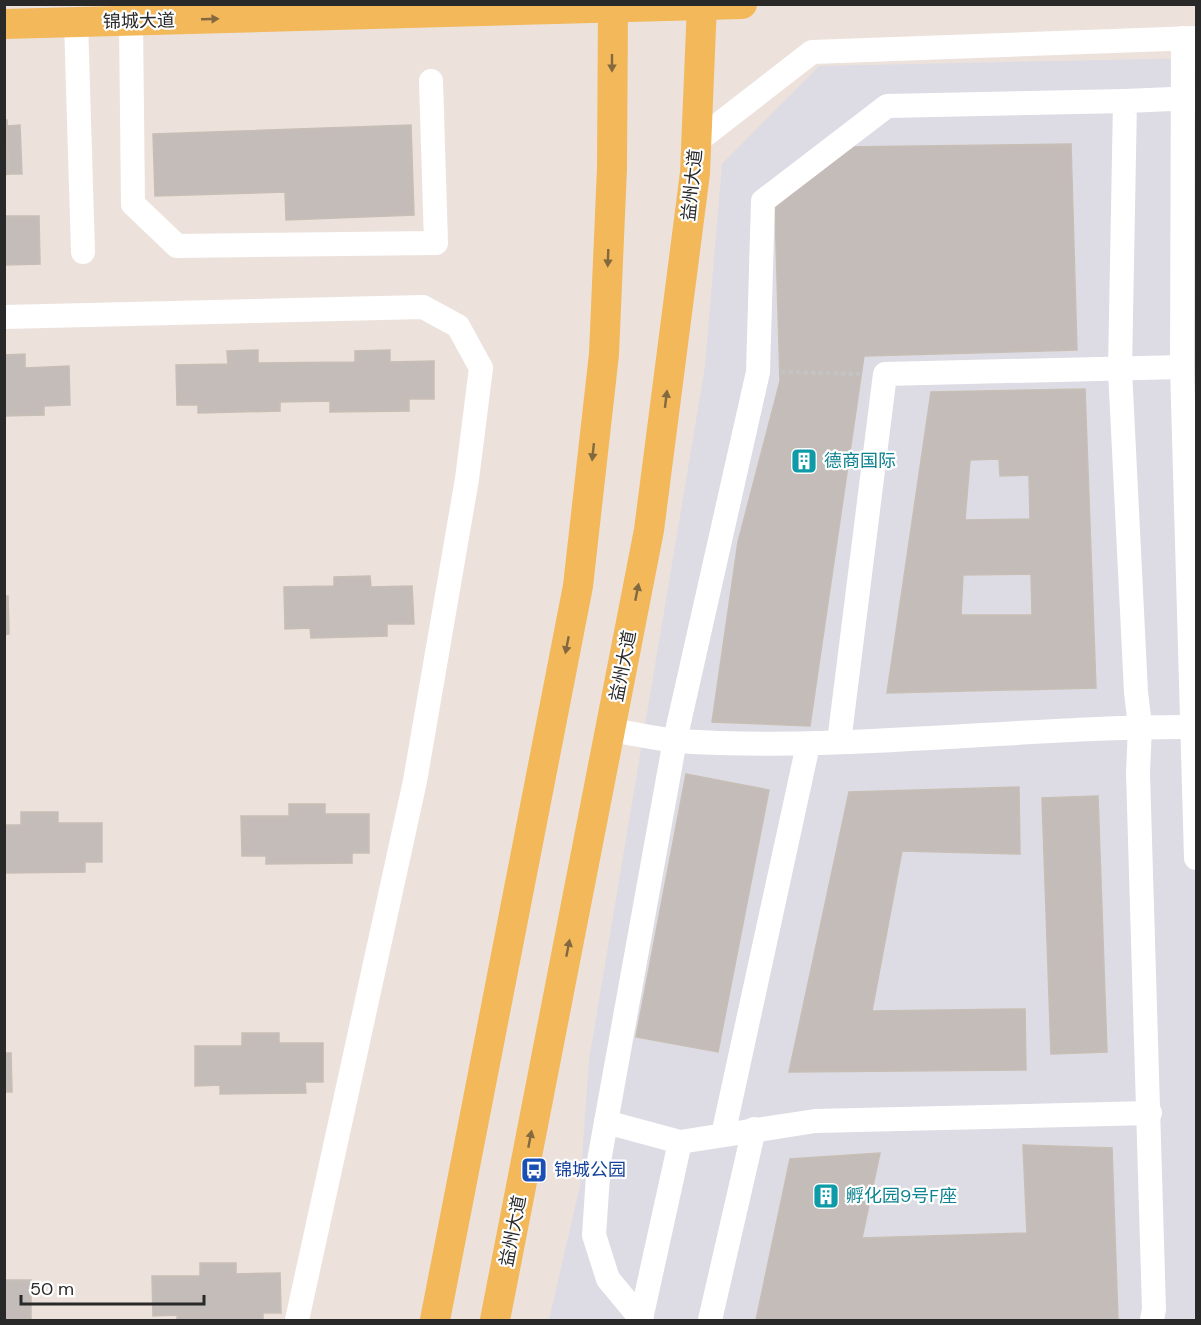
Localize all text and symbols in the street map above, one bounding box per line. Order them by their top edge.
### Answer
street label: 锦城大道 [103,8,175,34]
one-way arrow [200,15,219,24]
one-way arrow [607,53,617,72]
street label: 益州大道 [676,148,708,222]
one-way arrow [604,248,613,267]
one-way arrow [661,389,671,408]
one-way arrow [589,443,598,462]
building icon: 德商国际 [789,446,819,476]
place label: 德商国际 [824,449,896,473]
one-way arrow [633,582,642,601]
street label: 益州大道 [604,628,642,704]
one-way arrow [562,636,571,655]
one-way arrow [564,938,573,957]
one-way arrow [526,1130,535,1149]
bus stop icon: 锦城公园 [519,1155,549,1185]
place label: 锦城公园 [554,1158,626,1182]
building icon: 孵化园9号F座 [811,1181,841,1211]
place label: 孵化园9号F座 [846,1184,957,1208]
street label: 益州大道 [494,1193,532,1269]
scale bar [21,1268,204,1306]
text: 50 m [30,1277,74,1301]

